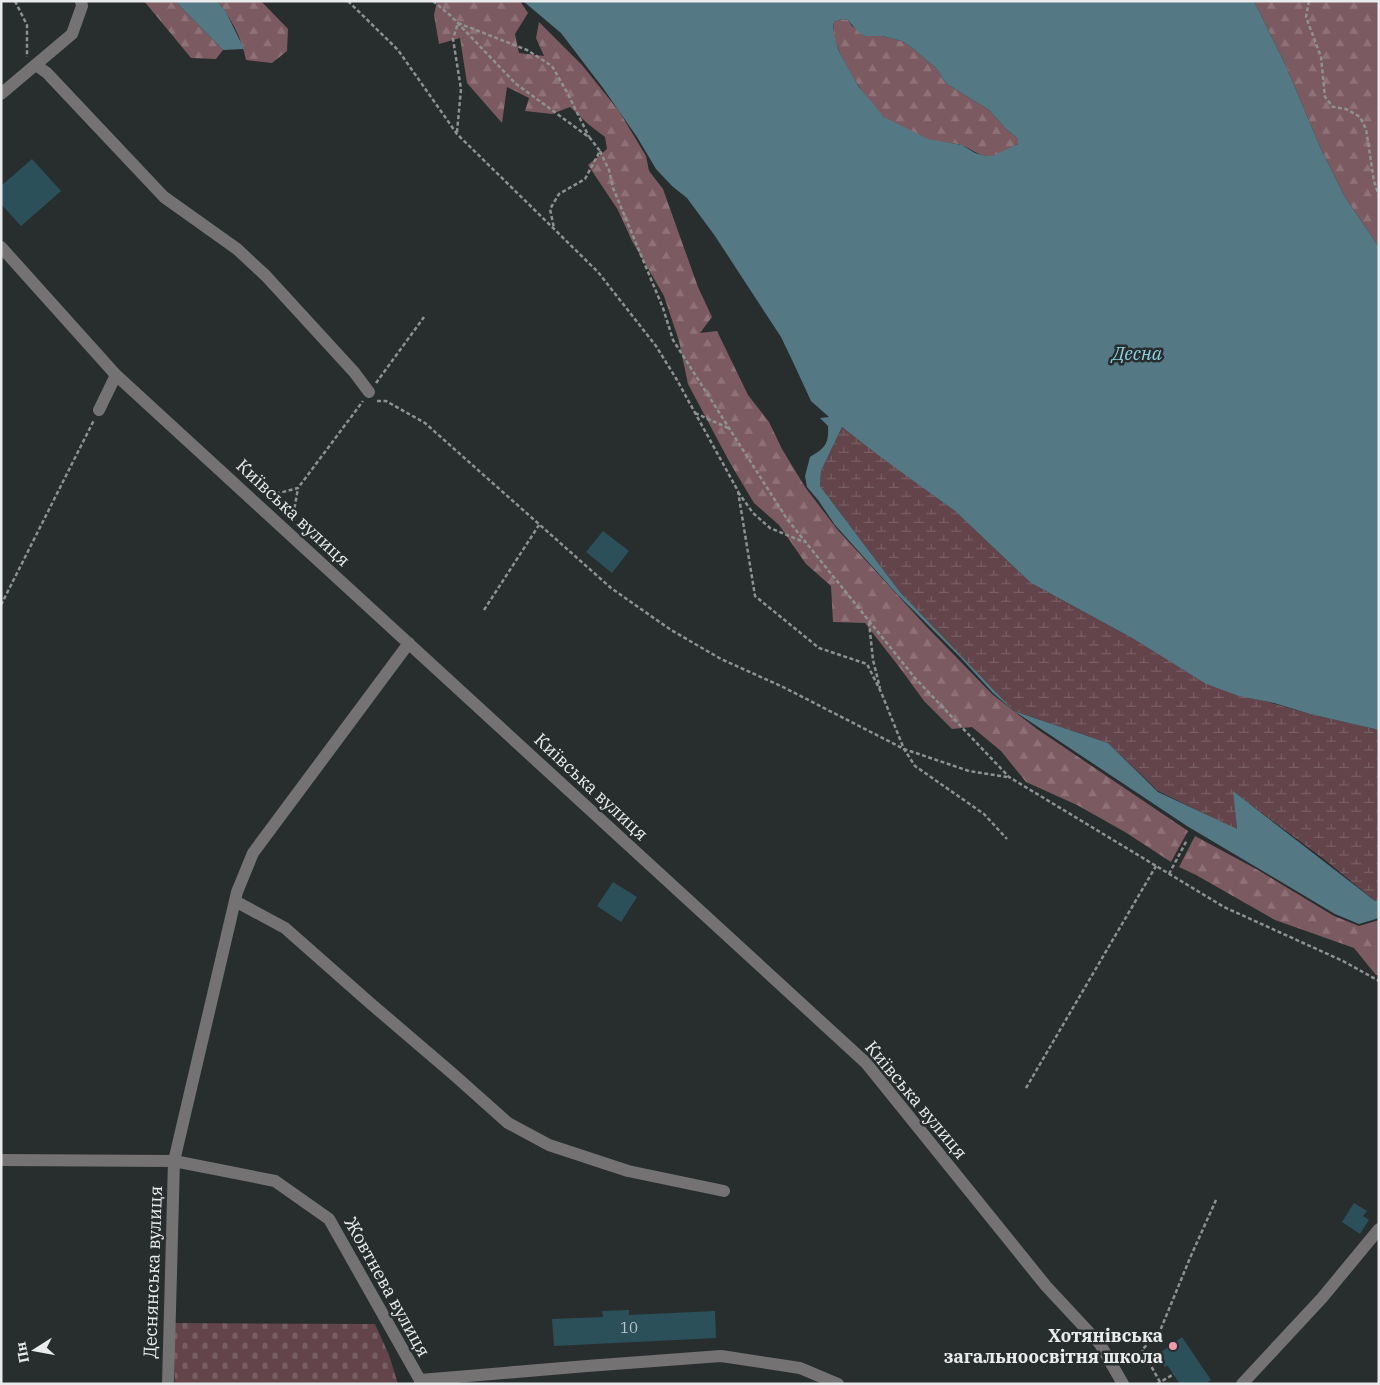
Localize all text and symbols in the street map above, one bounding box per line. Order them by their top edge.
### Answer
water label: Десна [1110,341,1163,365]
street label: Київська вулиця [232,454,355,571]
street label: Київська вулиця [530,728,653,845]
street label: Київська вулиця [860,1036,973,1164]
street label: Деснянська вулиця [138,1185,167,1359]
street label: Жовтнева вулиця [339,1213,435,1361]
house number: 10 [620,1318,638,1337]
place label: Хотянівська загальноосвітня школа [944,1324,1163,1368]
north arrow [10,1325,60,1375]
marker: Хотянівська загальноосвітня школа [1167,1340,1179,1352]
text: Пн [11,1341,33,1364]

